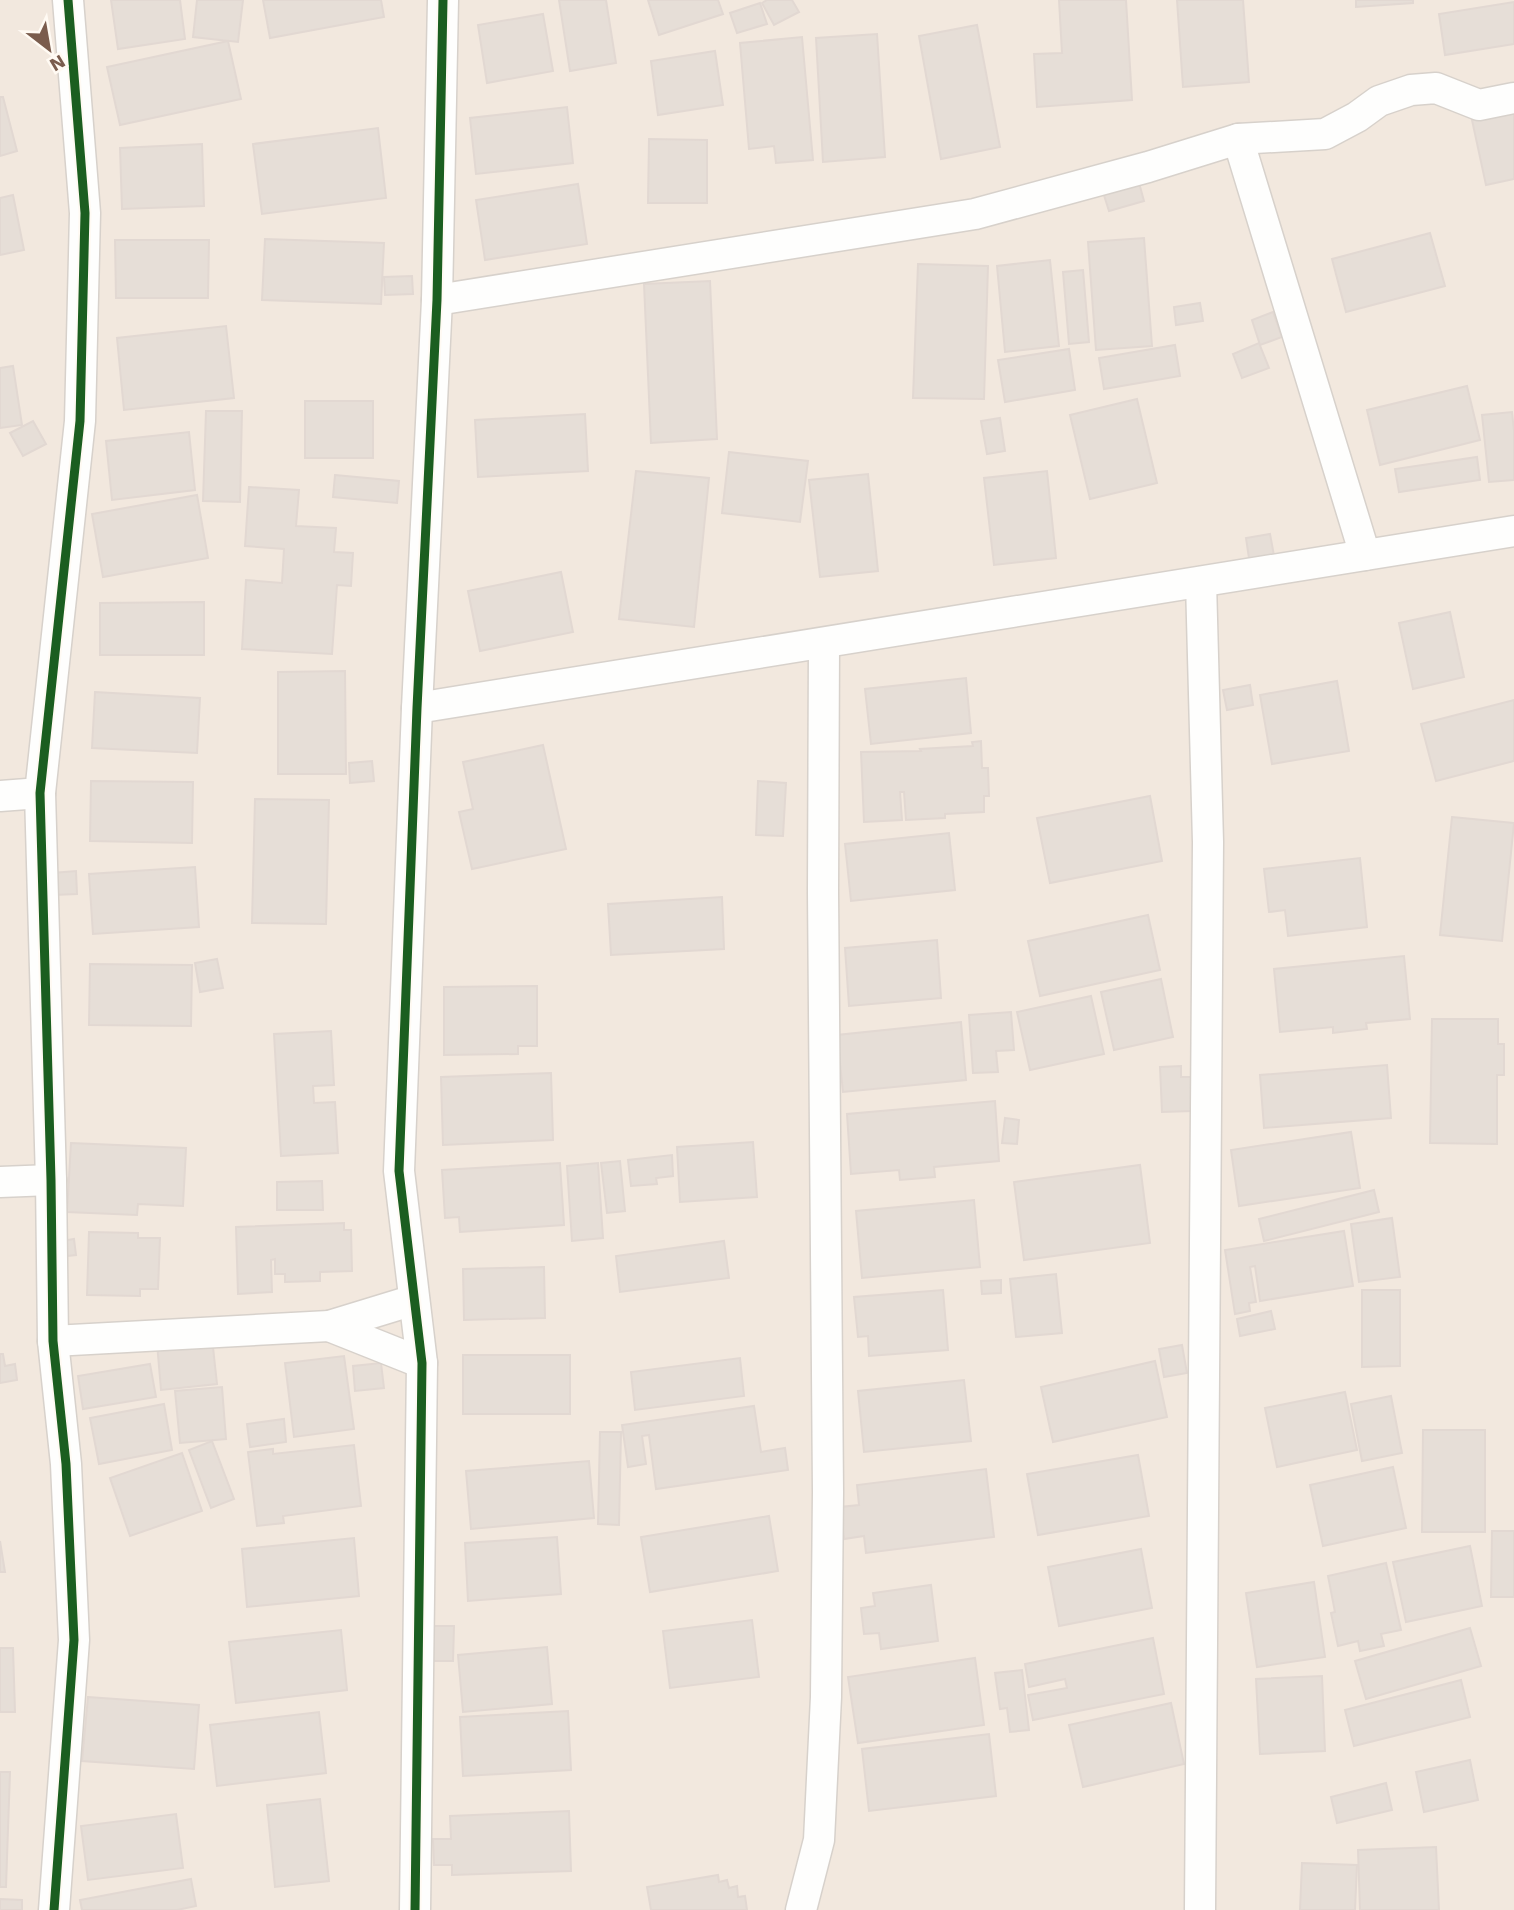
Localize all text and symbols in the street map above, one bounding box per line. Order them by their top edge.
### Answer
north arrow [14,14,84,84]
text: N [46,50,69,77]

